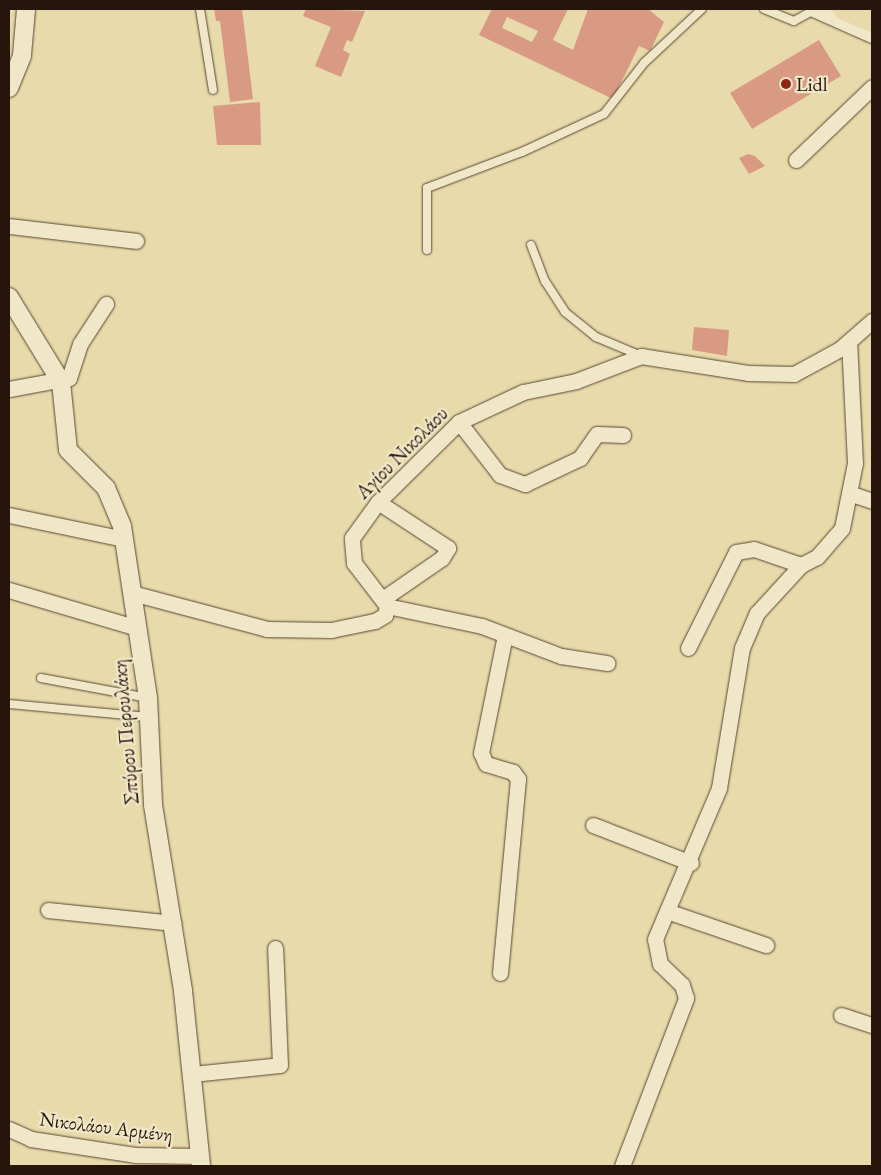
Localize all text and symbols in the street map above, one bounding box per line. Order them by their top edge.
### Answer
place label: Lidl [796,72,827,96]
marker: Lidl [780,78,792,90]
street label: Αγίου Νικολάου [351,402,453,504]
street label: Σπύρου Περουλάκη [108,658,144,806]
street label: Νικολάου Αρμένη [38,1107,174,1147]

